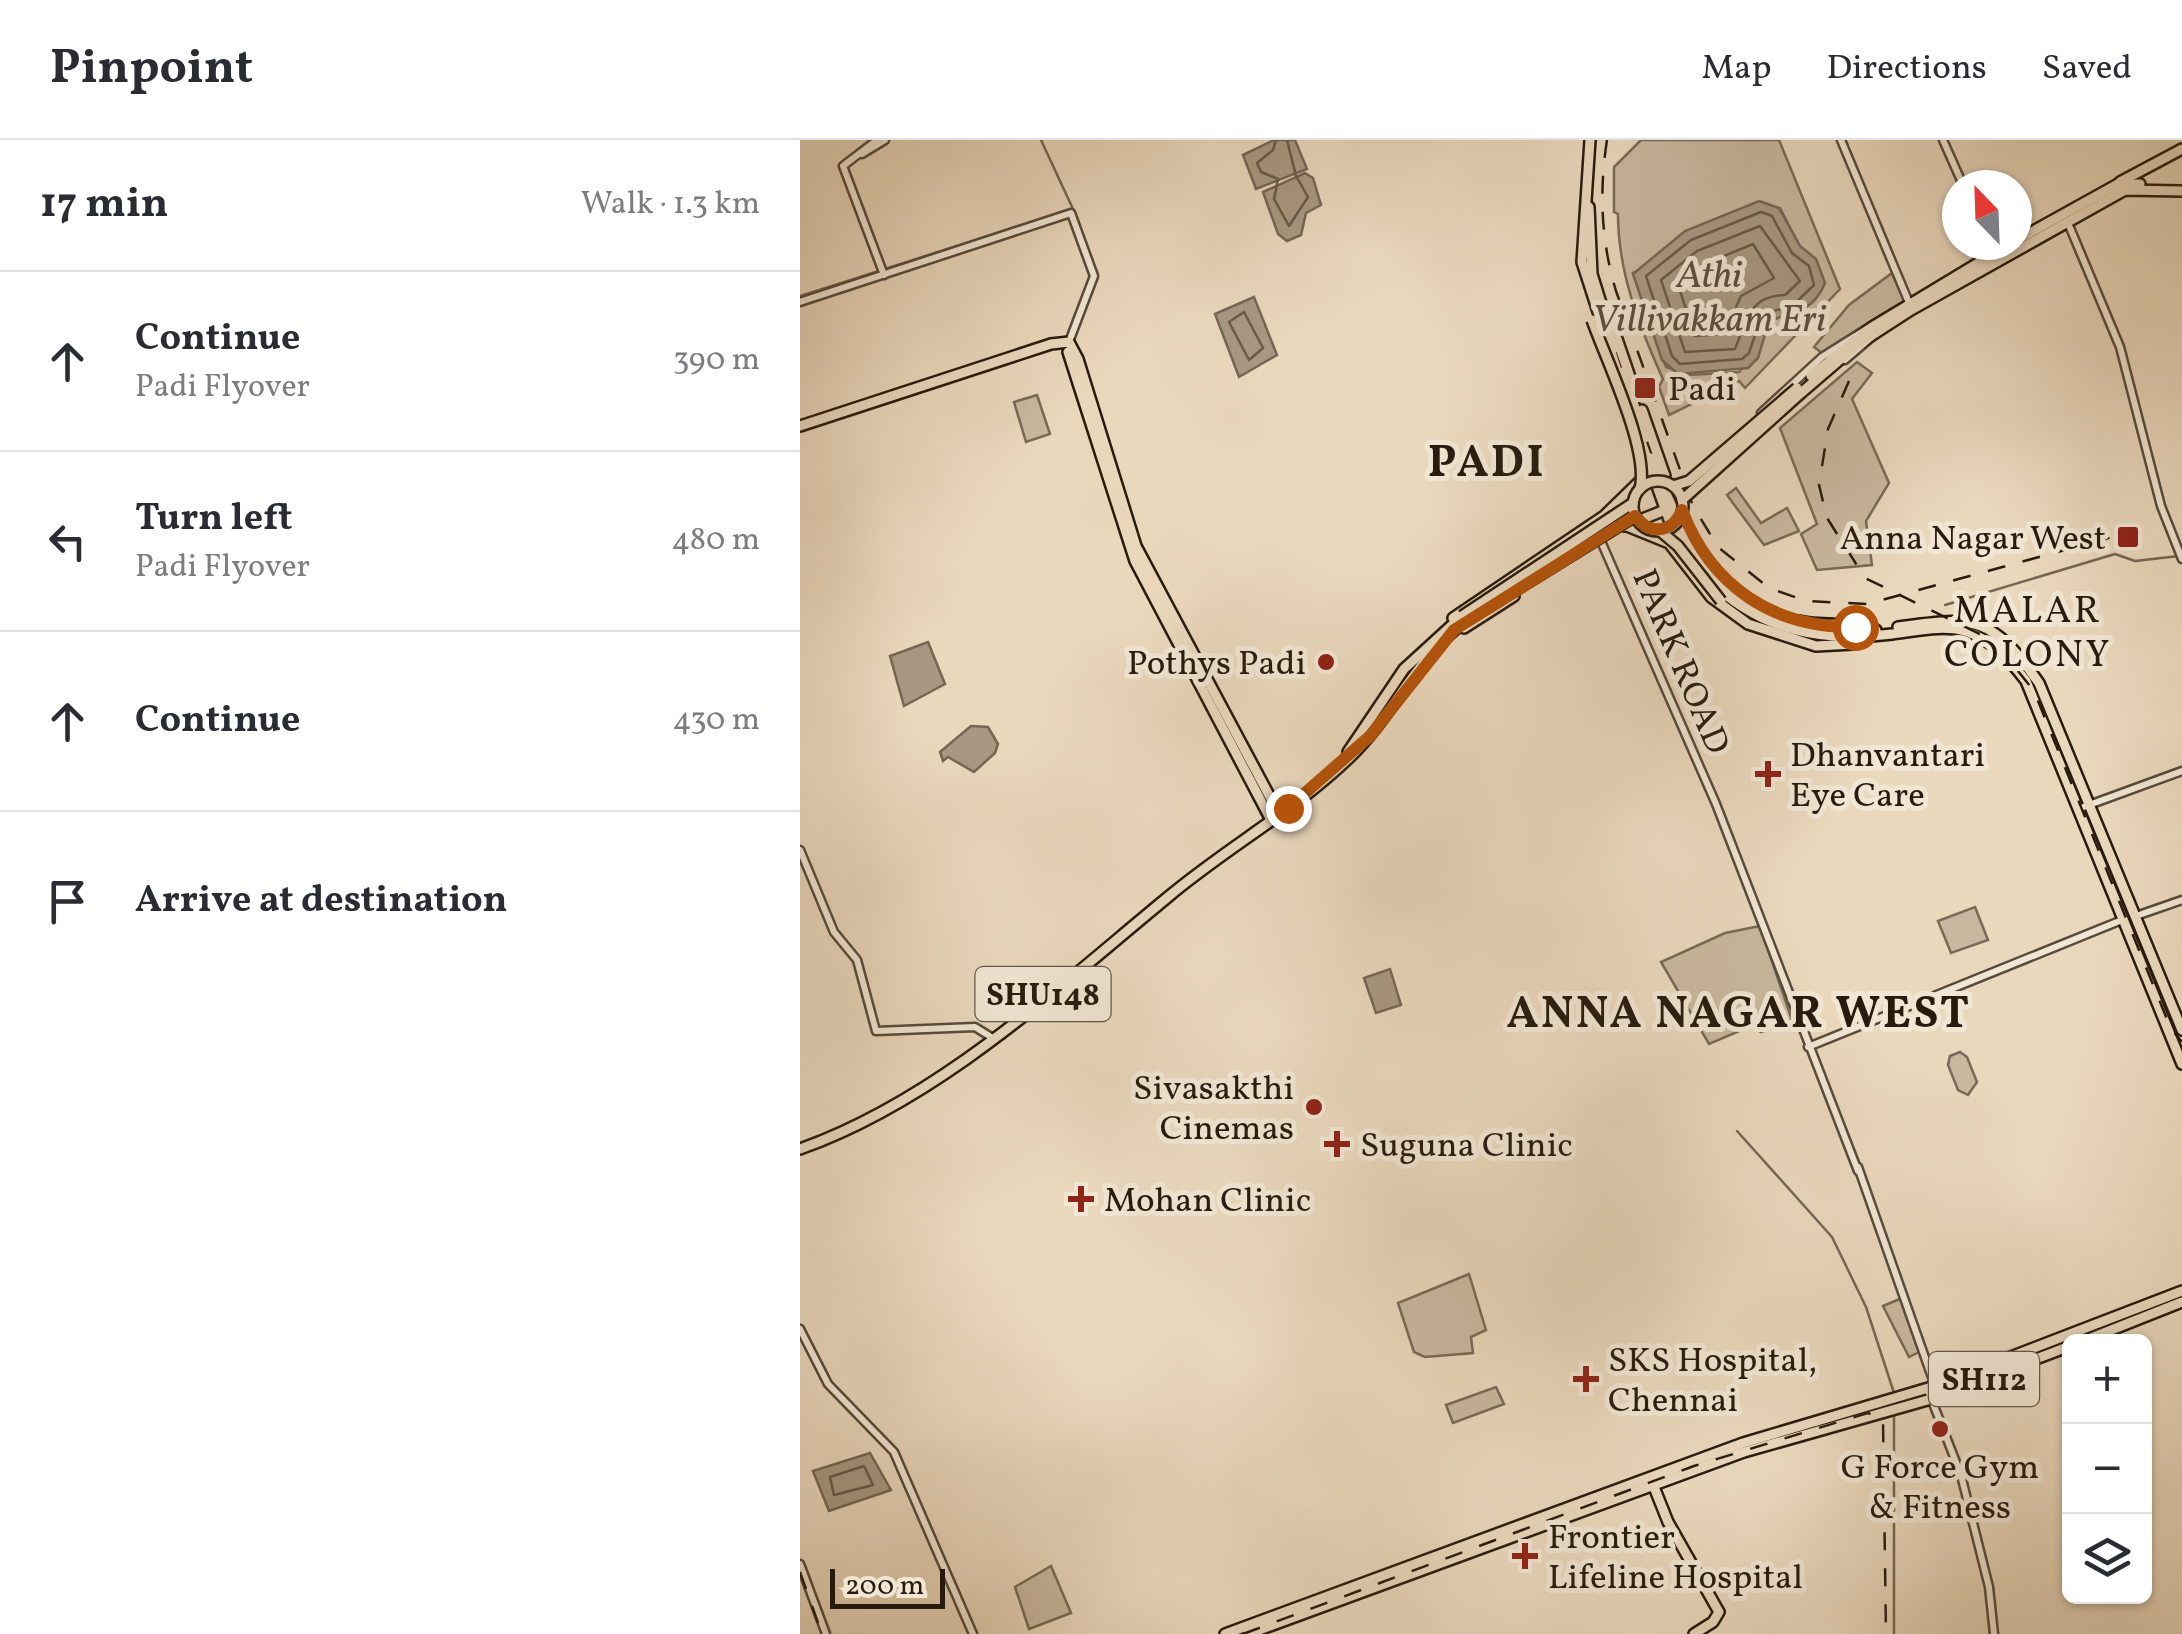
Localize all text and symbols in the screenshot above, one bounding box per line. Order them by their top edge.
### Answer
text: Pinpoint [50,36,253,103]
text: Map [1701,45,1772,93]
text: Directions [1827,45,1987,93]
text: Saved [2042,45,2132,93]
north arrow [1942,170,2032,260]
text: 17 min [40,176,168,235]
text: Walk · 1.3 km [581,183,760,227]
water label: Athi Villivakkam Eri [1592,251,1827,348]
text: Continue [135,313,300,366]
icon: ahead [40,334,95,389]
text: 390 m [673,339,760,383]
text: Padi Flyover [135,366,310,410]
place label: Padi [1668,367,1736,415]
marker: Padi [1632,375,1658,401]
district label: PADI [1428,433,1546,496]
text: Turn left [135,493,292,546]
icon: left [40,514,95,569]
place label: Anna Nagar West [1840,516,2106,564]
text: 480 m [671,519,760,563]
marker: Anna Nagar West [2115,524,2141,550]
text: Padi Flyover [135,546,310,590]
street label: PARK ROAD [1619,562,1740,762]
district label: MALAR COLONY [1944,586,2112,683]
route start [1833,605,1879,651]
place label: Pothys Padi [1127,641,1306,689]
marker: Pothys Padi [1315,651,1337,673]
icon: ahead [40,694,95,749]
text: Continue [135,695,300,748]
text: 430 m [672,699,760,743]
place label: Dhanvantari Eye Care [1790,733,1985,821]
marker: Dhanvantari Eye Care [1755,761,1781,787]
route end [1266,786,1312,832]
icon: arrive [40,874,95,929]
text: Arrive at destination [135,875,508,928]
road number: SHU148 [976,967,1110,1021]
district label: ANNA NAGAR WEST [1506,984,1972,1047]
place label: Sivasakthi Cinemas [1133,1066,1294,1154]
marker: Sivasakthi Cinemas [1303,1096,1325,1118]
place label: Suguna Clinic [1360,1123,1573,1171]
marker: Suguna Clinic [1324,1131,1350,1157]
place label: Mohan Clinic [1104,1178,1311,1226]
marker: Mohan Clinic [1068,1186,1094,1212]
map controls [2062,1334,2152,1604]
button: + [2062,1334,2152,1424]
place label: SKS Hospital, Chennai [1608,1338,1817,1426]
road number: SH112 [1929,1352,2039,1406]
marker: SKS Hospital, Chennai [1573,1366,1599,1392]
marker: G Force Gym & Fitness [1929,1418,1951,1440]
button: − [2062,1424,2152,1514]
place label: G Force Gym & Fitness [1841,1445,2039,1533]
button: layers [2062,1514,2152,1604]
place label: Frontier Lifeline Hospital [1548,1515,1803,1603]
marker: Frontier Lifeline Hospital [1512,1543,1538,1569]
scale bar [830,1564,945,1608]
text: 200 m [845,1567,924,1606]

